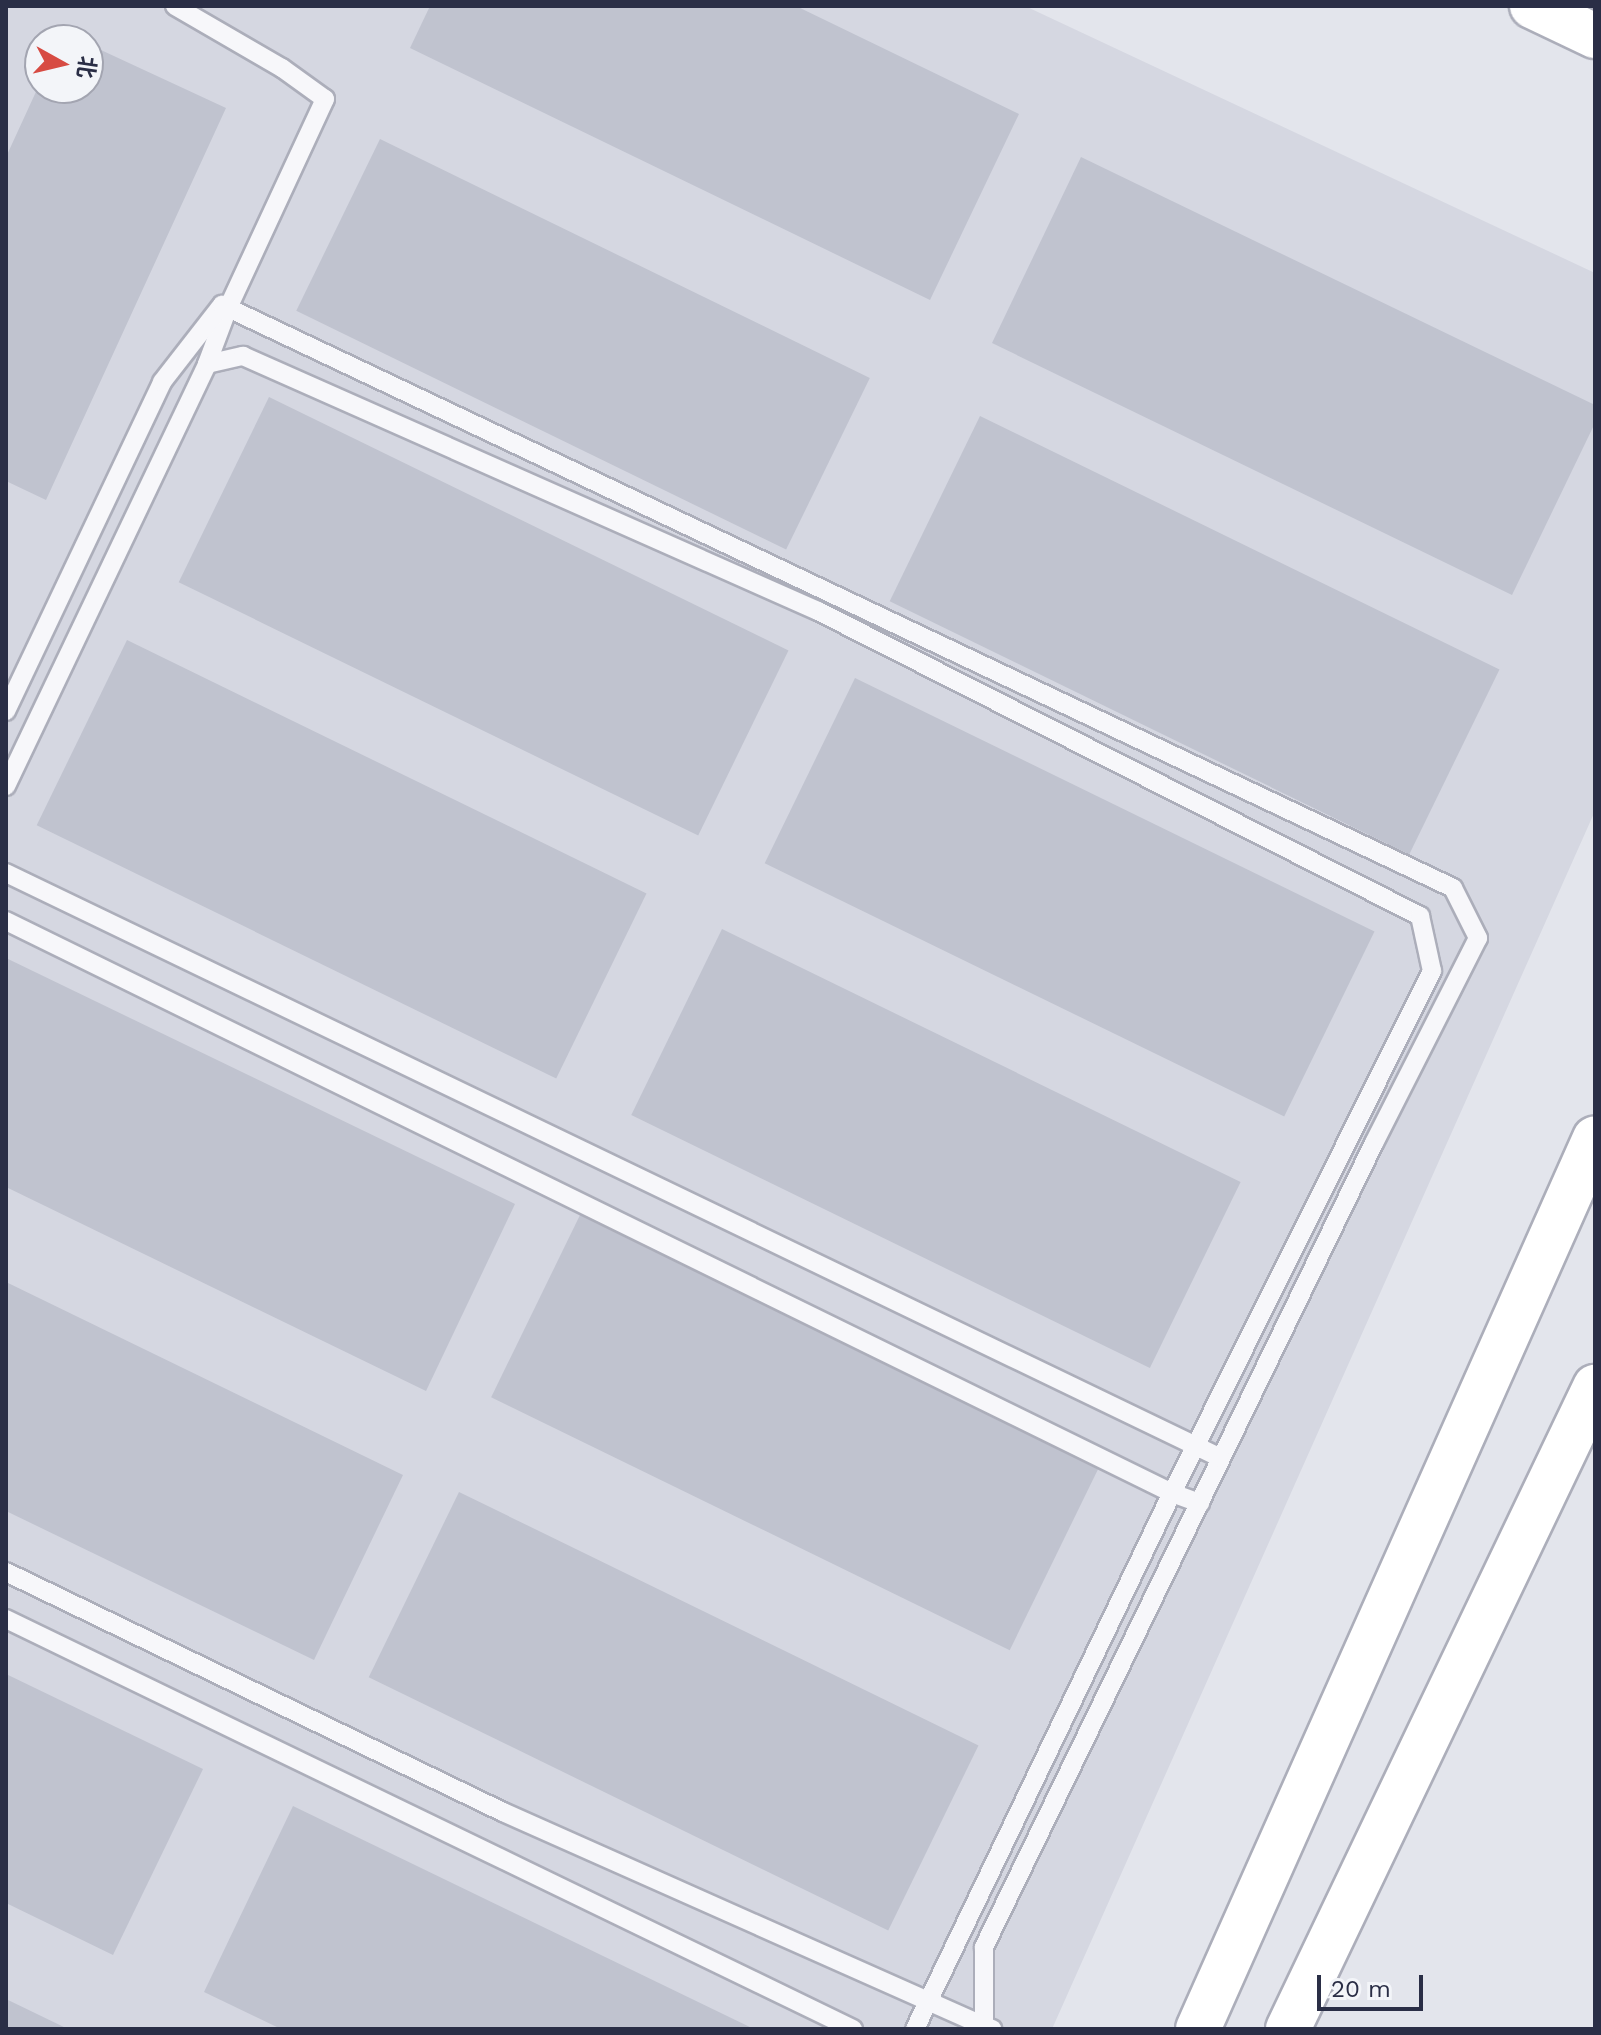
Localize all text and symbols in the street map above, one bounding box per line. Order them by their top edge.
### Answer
north arrow [24,24,104,104]
text: 北 [72,54,100,80]
scale bar [1321,1959,1427,2009]
text: 20 m [1331,1975,1391,2003]

